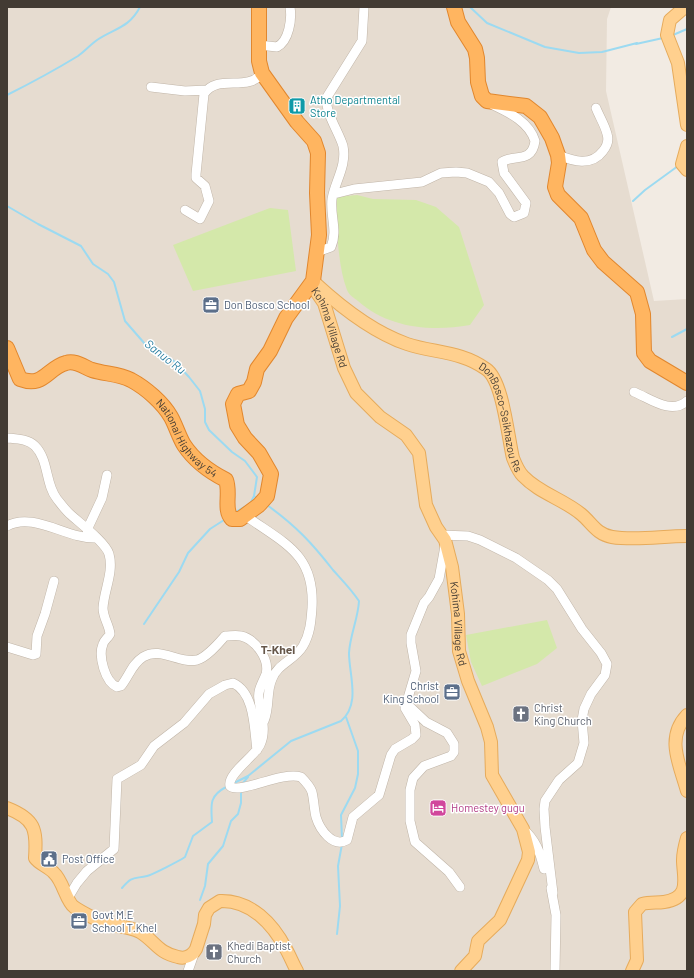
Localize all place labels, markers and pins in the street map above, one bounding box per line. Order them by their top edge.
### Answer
place label: Atho Departmental Store [310,93,400,119]
building icon: Atho Departmental Store [287,96,307,116]
office icon: Don Bosco School [201,295,221,315]
place label: Don Bosco School [224,298,310,311]
place label: Christ King School [383,679,439,705]
office icon: Christ King School [442,682,462,702]
place label: Christ King Church [534,701,592,727]
church icon: Christ King Church [511,704,531,724]
hotel icon: Homestey gugu [428,798,448,818]
place label: Homestey gugu [451,801,525,814]
public building icon: Post Office [39,849,59,869]
place label: Post Office [62,852,115,865]
place label: Govt M.E School T.Khel [92,908,157,934]
office icon: Govt M.E School T.Khel [69,911,89,931]
place label: Khedi Baptist Church [227,939,291,965]
church icon: Khedi Baptist Church [204,942,224,962]

